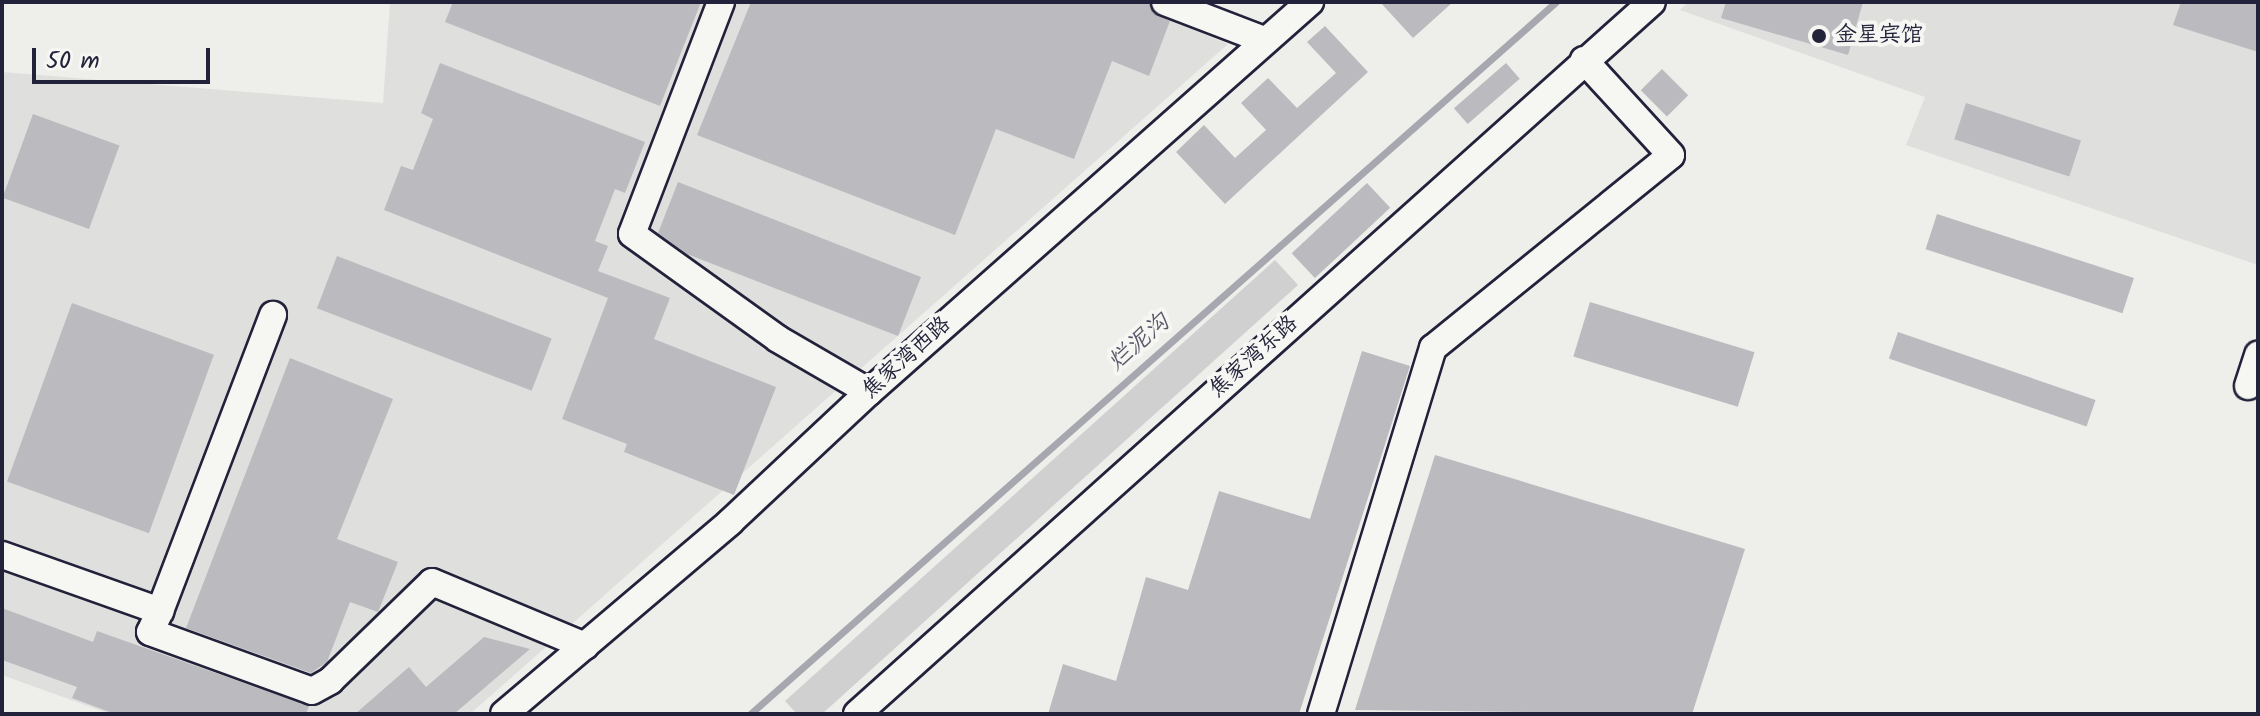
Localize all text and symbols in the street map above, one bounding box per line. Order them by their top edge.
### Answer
place label: 金星宾馆 [1835,23,1923,49]
marker: 金星宾馆 [1810,27,1828,45]
scale bar [36,32,214,82]
text: 50 m [46,42,100,81]
water label: 烂泥沟 [1102,309,1176,377]
street label: 焦家湾东路 [1204,310,1304,404]
street label: 焦家湾西路 [857,311,957,405]

